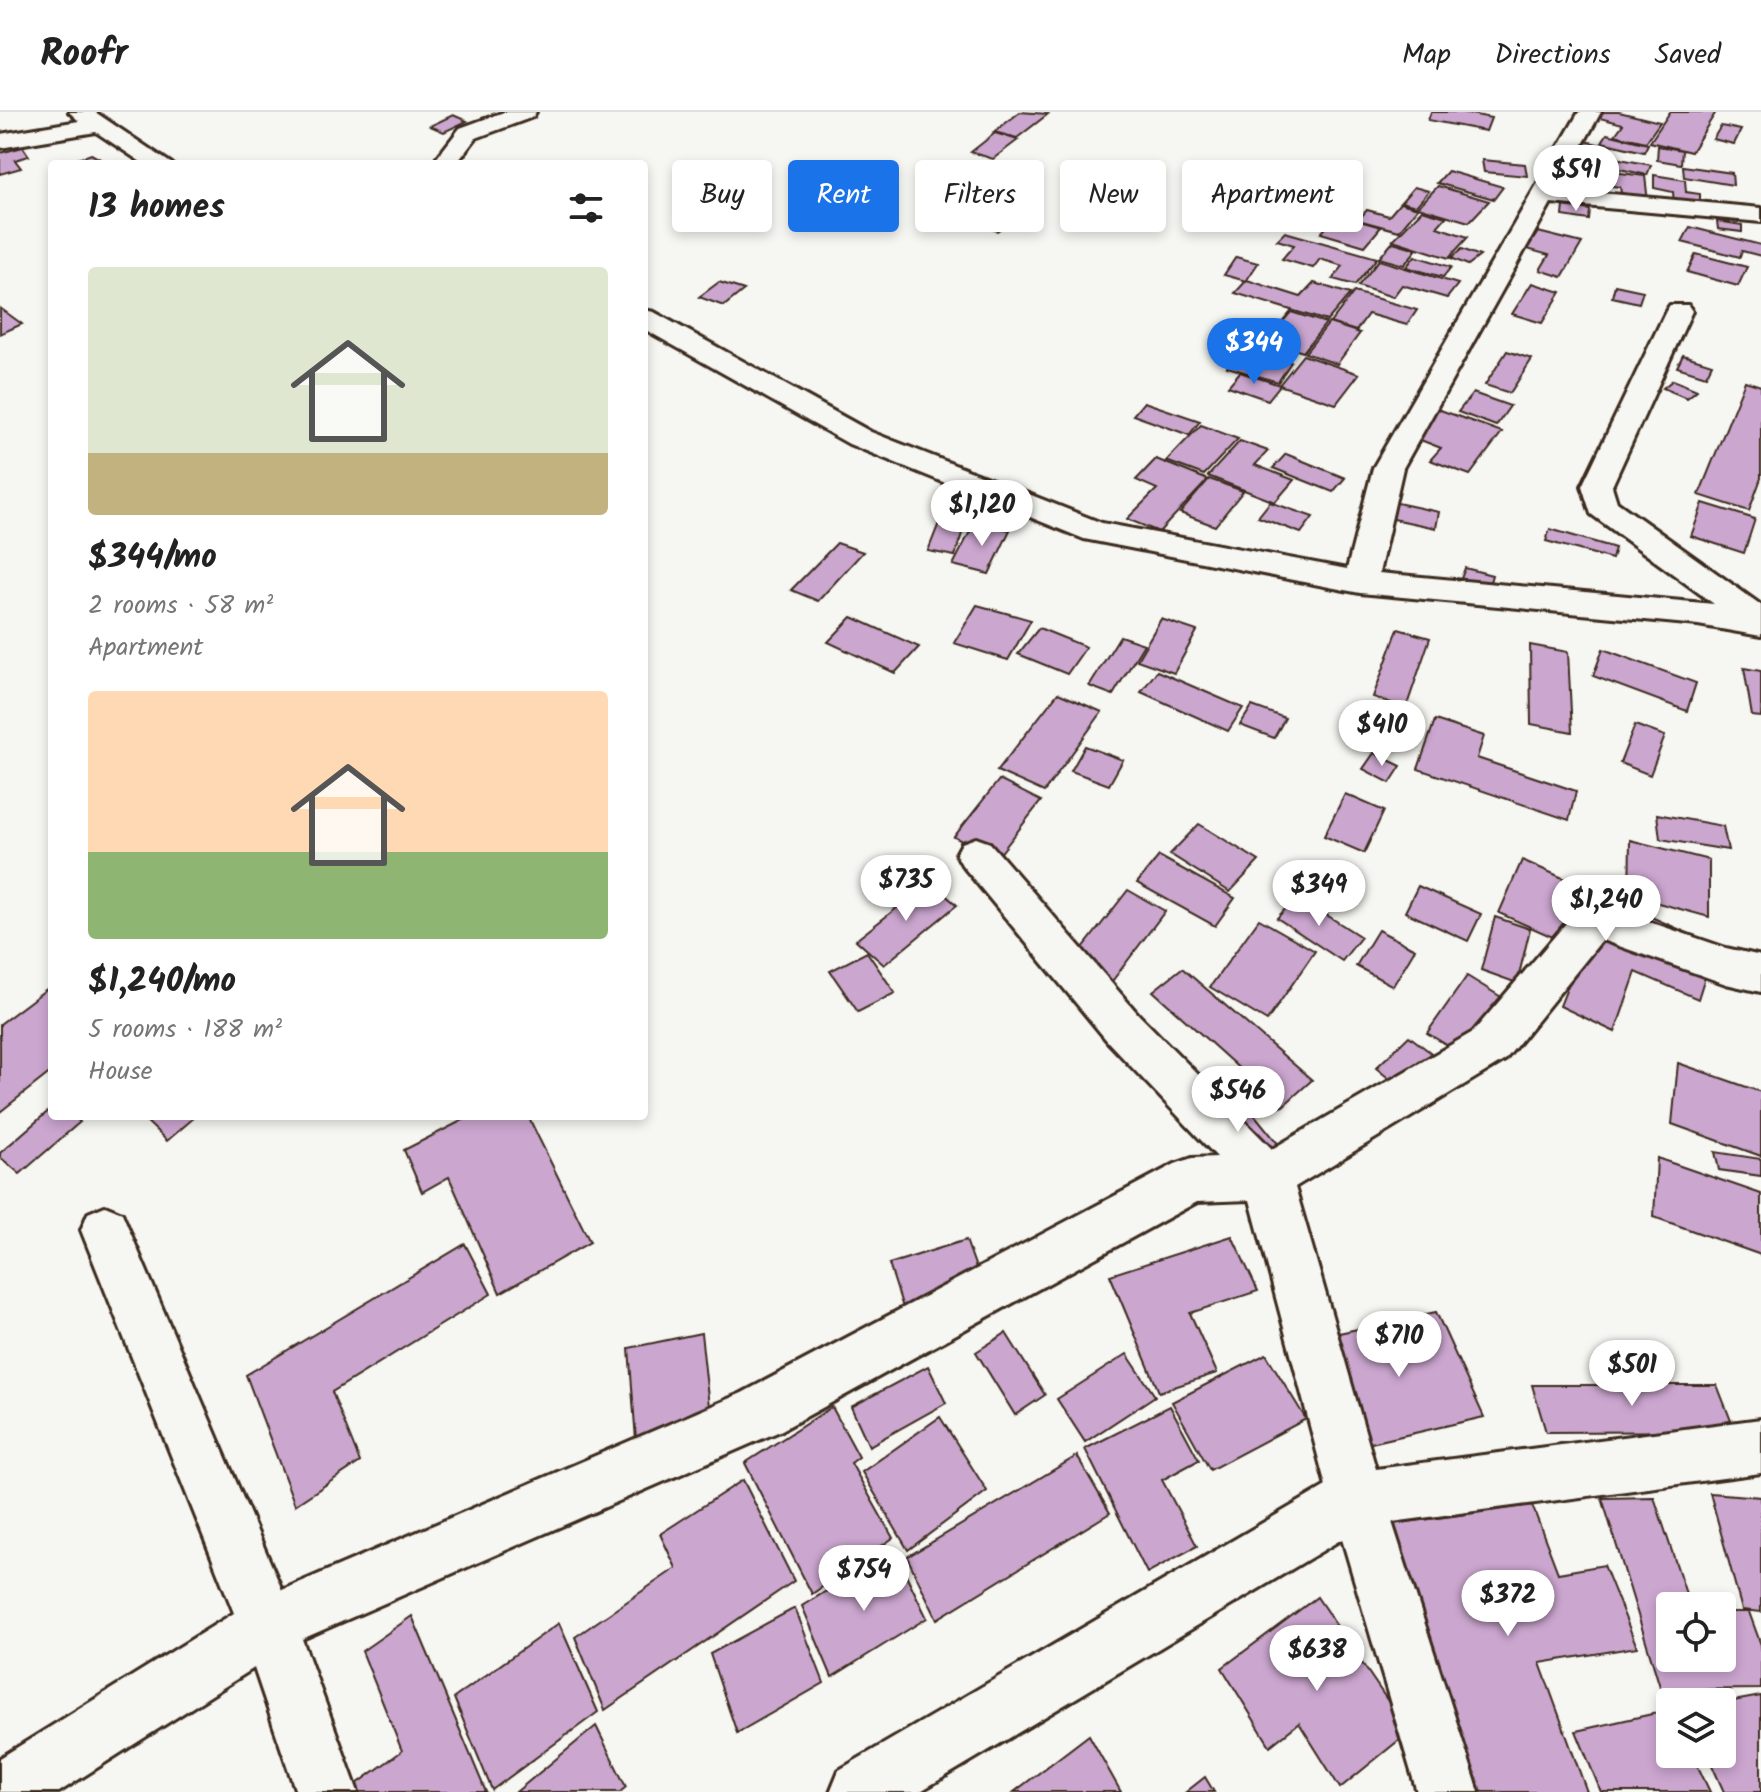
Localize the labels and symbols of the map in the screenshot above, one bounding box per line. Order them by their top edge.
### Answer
pin: $591 [1529,145,1623,213]
pin: $344 [1207,318,1301,386]
pin: $1,120 [917,480,1047,548]
pin: $410 [1335,700,1429,768]
pin: $735 [859,855,953,923]
pin: $349 [1272,860,1366,928]
pin: $1,240 [1541,875,1671,943]
pin: $546 [1191,1066,1285,1134]
pin: $710 [1352,1311,1446,1379]
pin: $501 [1585,1340,1679,1408]
pin: $754 [817,1545,911,1613]
pin: $372 [1461,1570,1555,1638]
pin: $638 [1270,1625,1364,1693]

